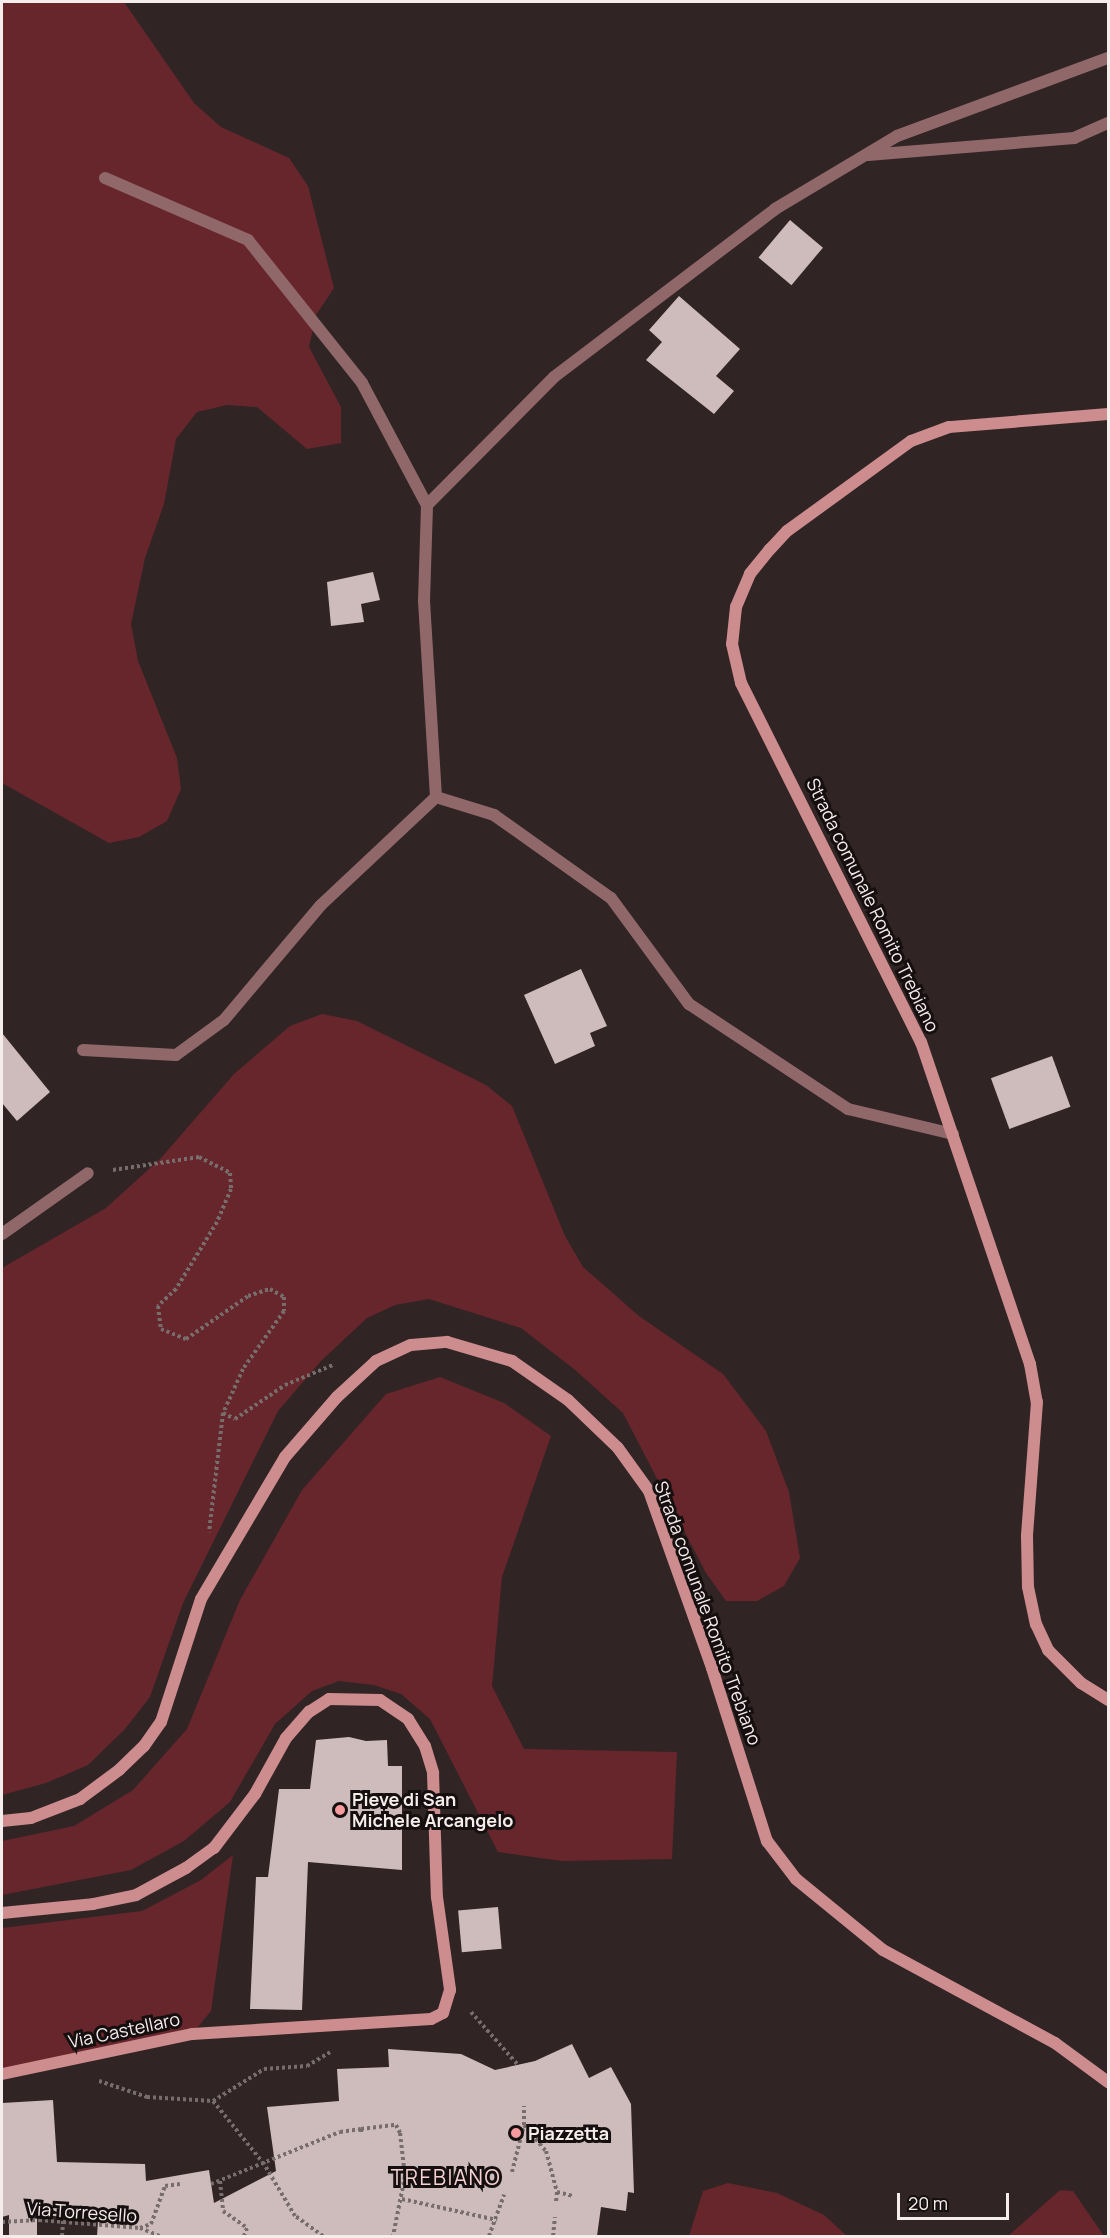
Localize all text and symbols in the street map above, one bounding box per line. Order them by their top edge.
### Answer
street label: Strada comunale Romito Trebiano [802,775,944,1035]
street label: Strada comunale Romito Trebiano [650,1478,766,1748]
place label: Pieve di San Michele Arcangelo [352,1789,513,1832]
marker: Pieve di San Michele Arcangelo [333,1803,347,1817]
street label: Via Castellaro [66,2008,182,2052]
place label: Piazzetta [528,2122,609,2144]
marker: Piazzetta [509,2126,523,2140]
district label: TREBIANO [391,2164,501,2190]
scale bar [900,2181,1012,2219]
text: 20 m [908,2191,948,2215]
street label: Via Torresello [26,2197,138,2227]

